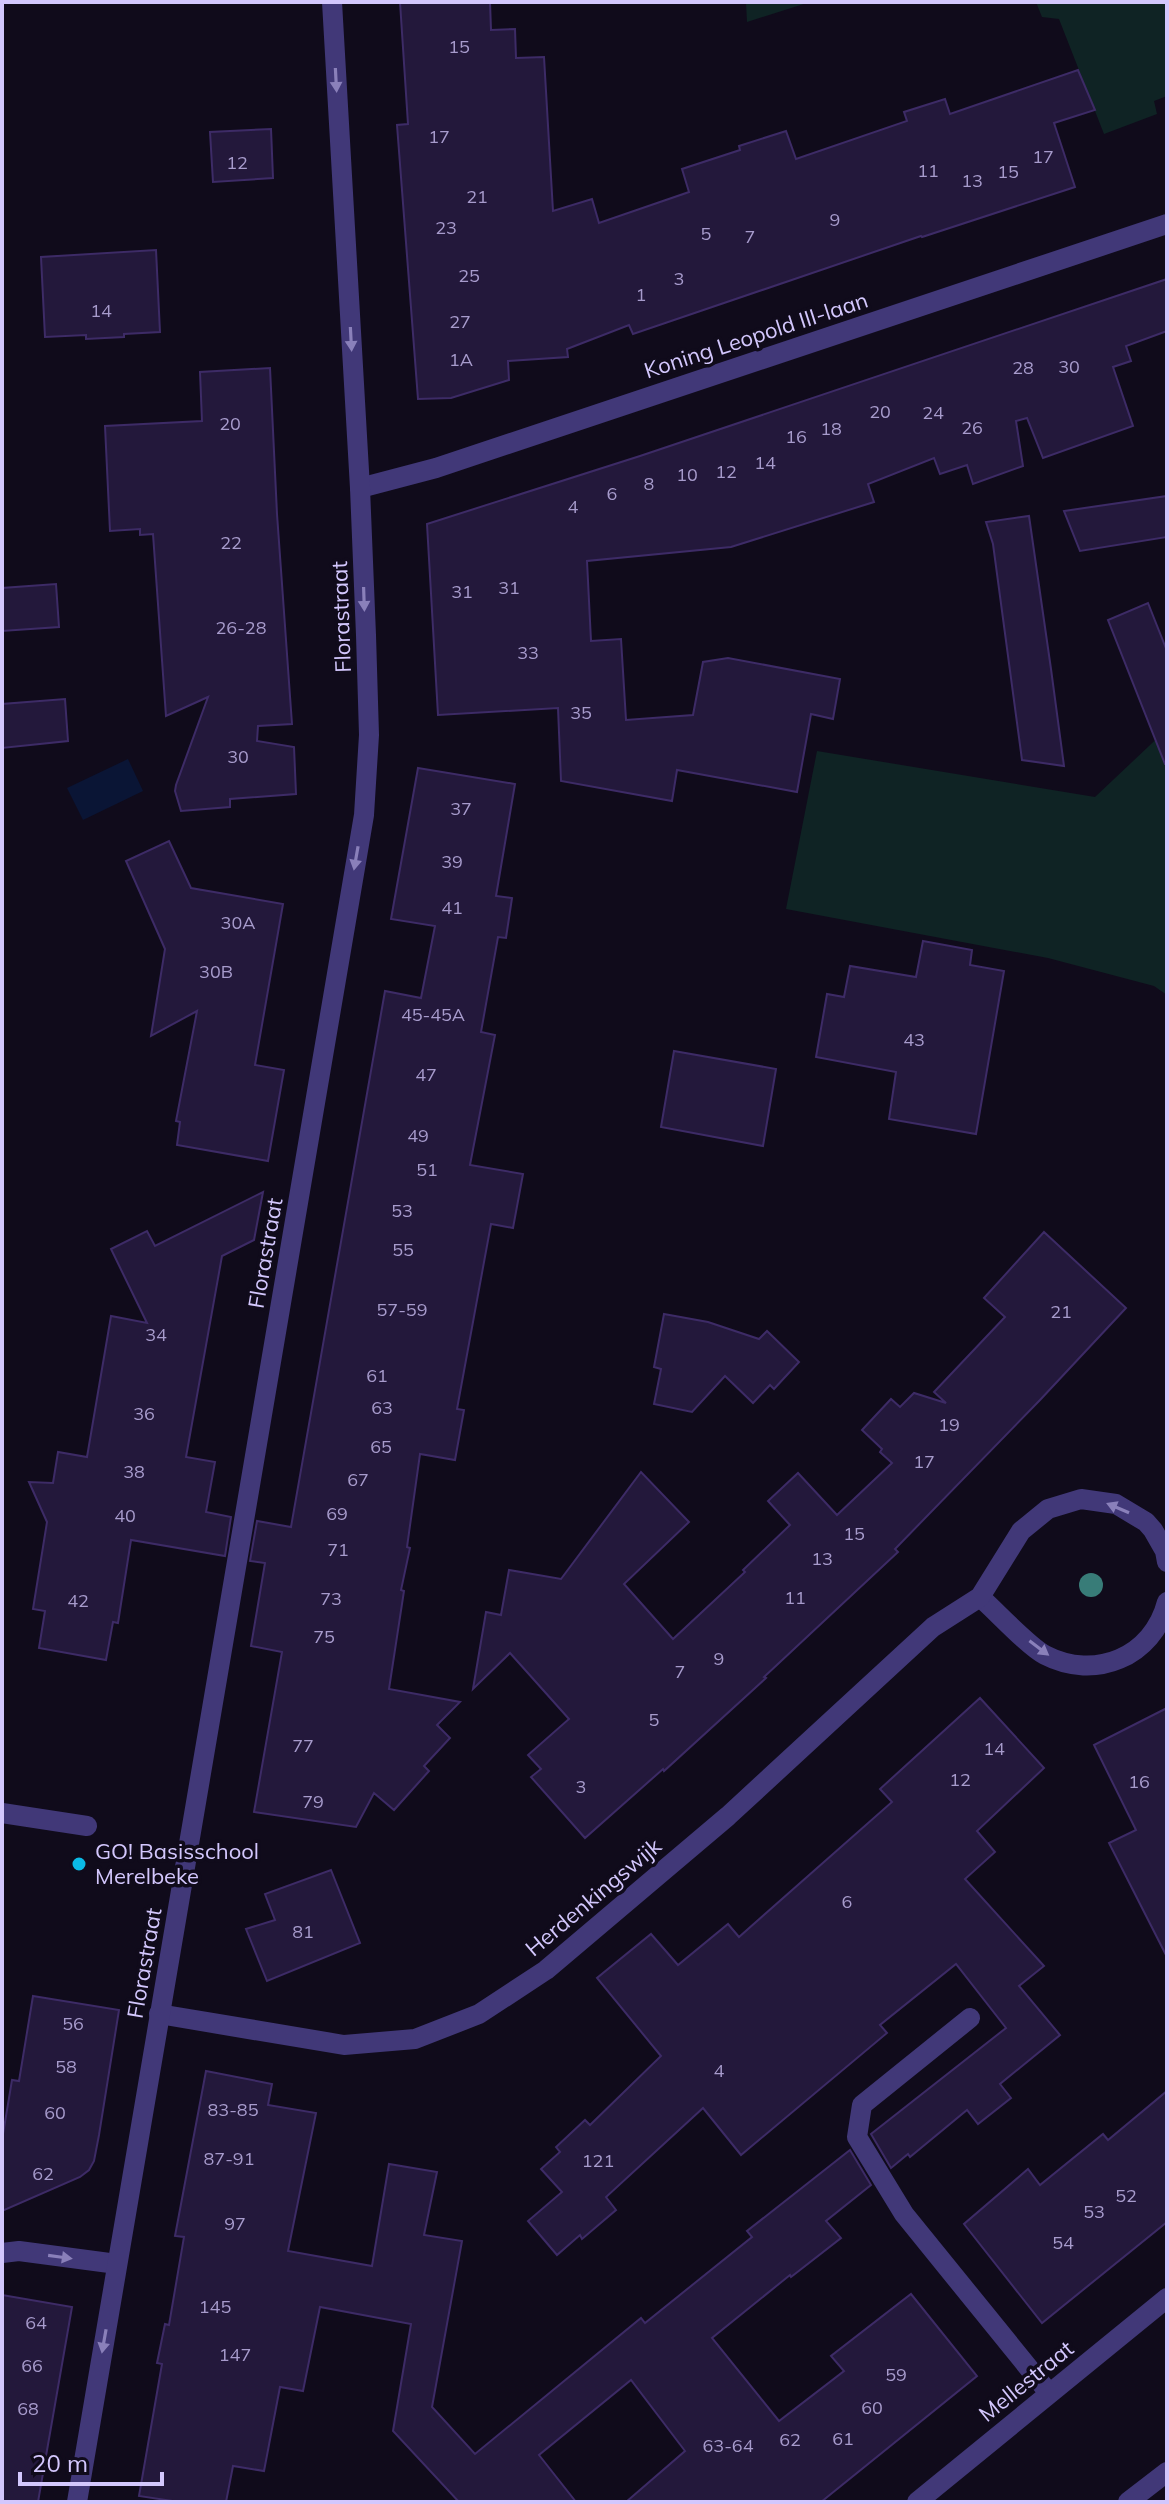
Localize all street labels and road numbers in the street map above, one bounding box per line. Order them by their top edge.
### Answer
street label: Koning Leopold III-laan [641,286,871,384]
street label: Florastraat [325,560,357,673]
street label: Florastraat [242,1195,289,1310]
street label: Herdenkingswijk [519,1832,667,1962]
street label: Florastraat [121,1905,168,2020]
street label: Mellestraat [973,2334,1079,2428]

